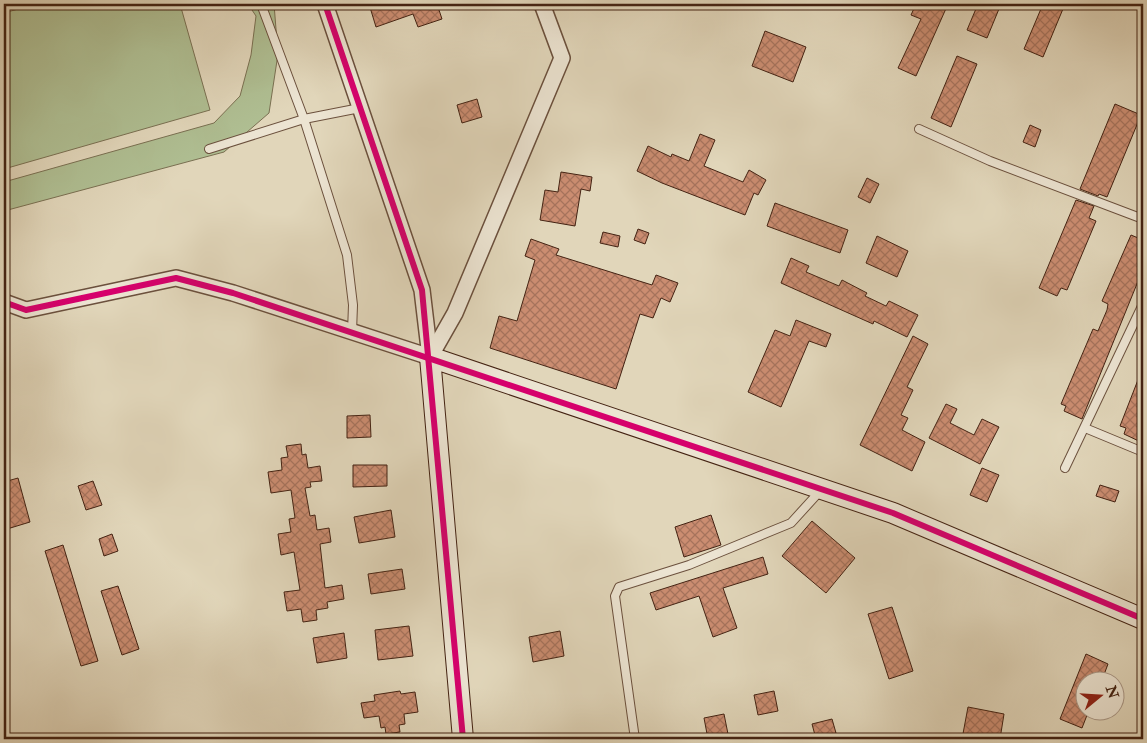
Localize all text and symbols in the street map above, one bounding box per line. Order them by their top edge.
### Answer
north arrow [1074,670,1124,720]
text: N [1102,683,1122,701]

